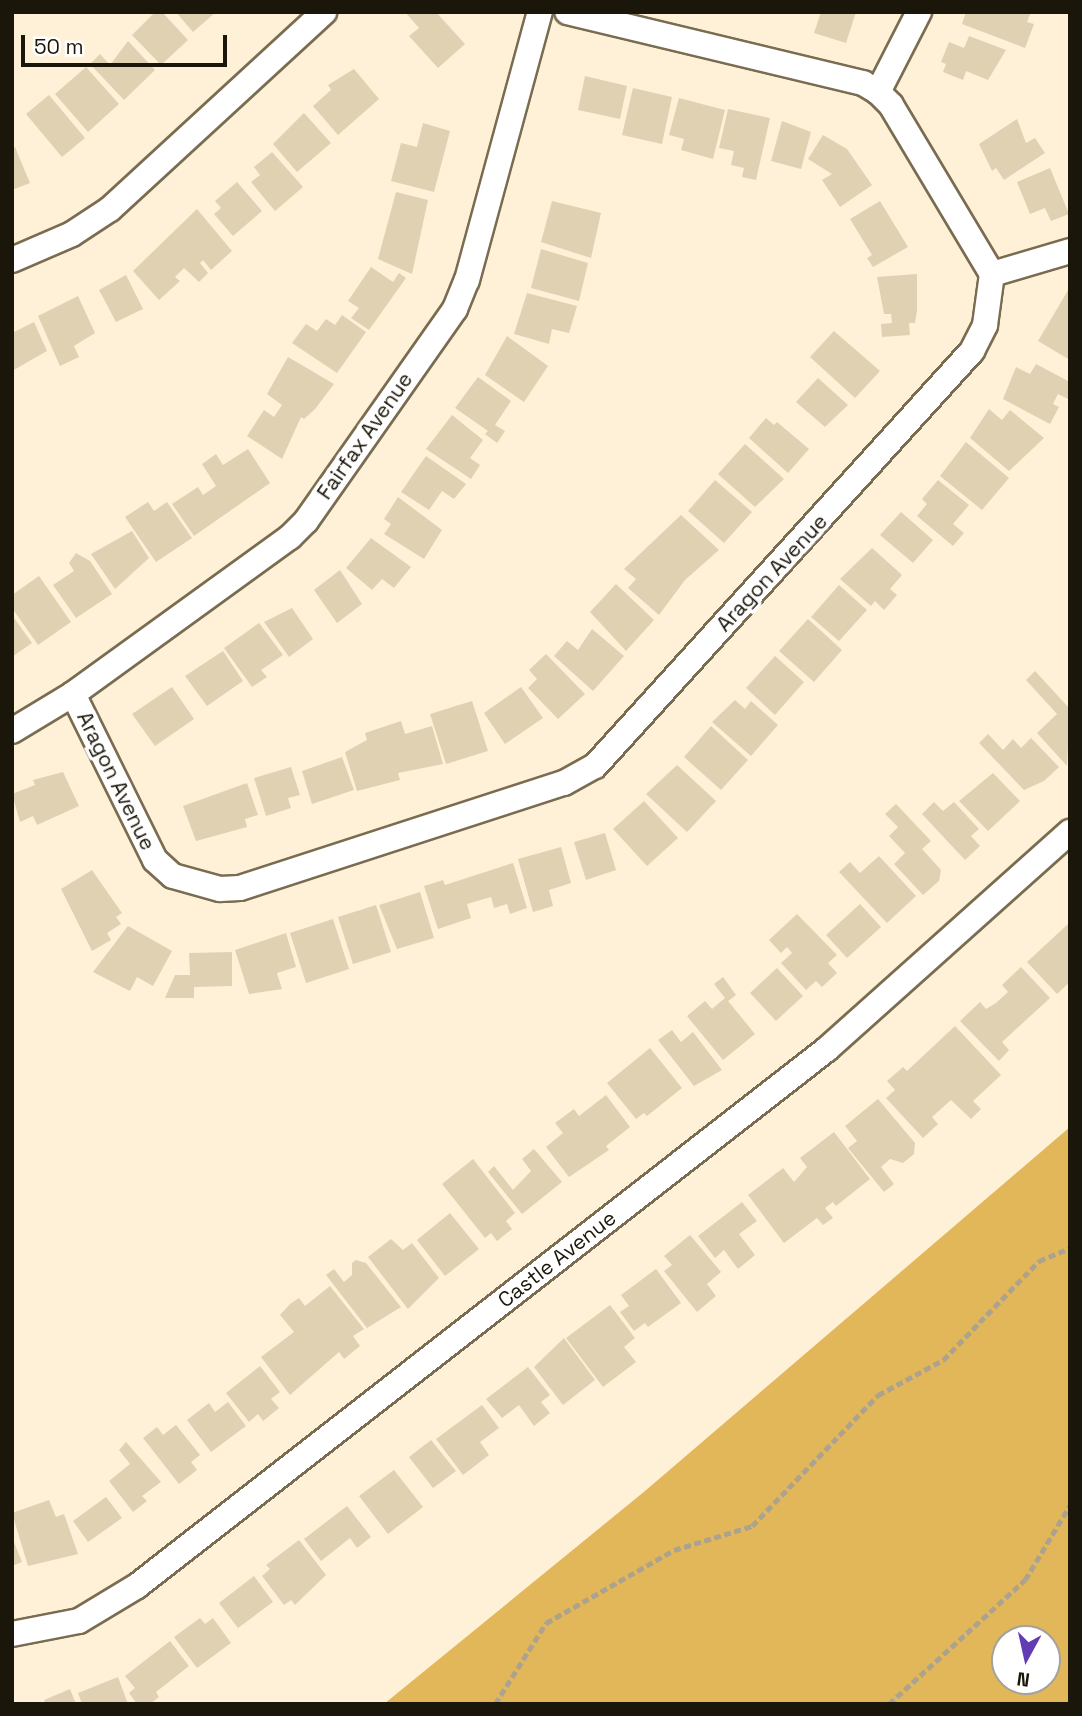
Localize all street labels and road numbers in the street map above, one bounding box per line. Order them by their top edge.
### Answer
street label: Fairfax Avenue [312,368,418,504]
street label: Aragon Avenue [711,509,833,637]
street label: Aragon Avenue [71,707,161,855]
street label: Castle Avenue [493,1205,621,1313]

